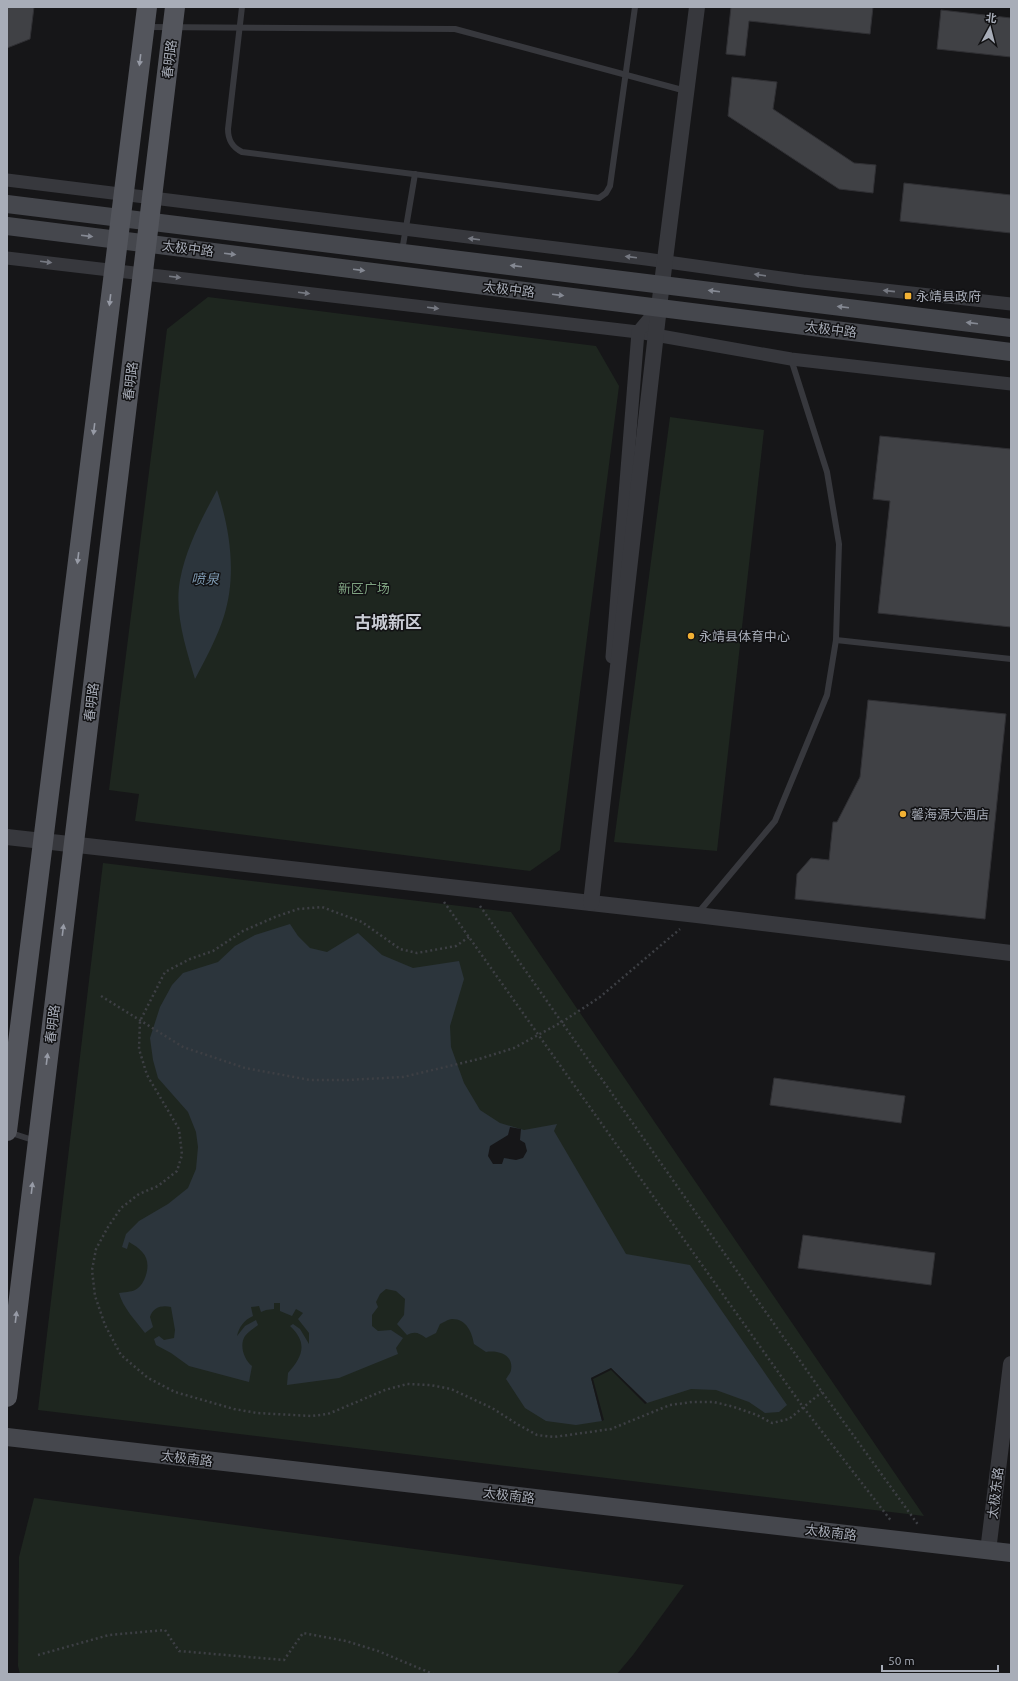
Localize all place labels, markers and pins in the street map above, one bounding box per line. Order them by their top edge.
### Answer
place label: 永靖县政府 [916,289,981,303]
marker: 永靖县政府 [903,291,913,301]
place label: 永靖县体育中心 [699,629,790,643]
marker: 永靖县体育中心 [686,631,696,641]
place label: 馨海源大酒店 [911,807,989,821]
marker: 馨海源大酒店 [898,809,908,819]

